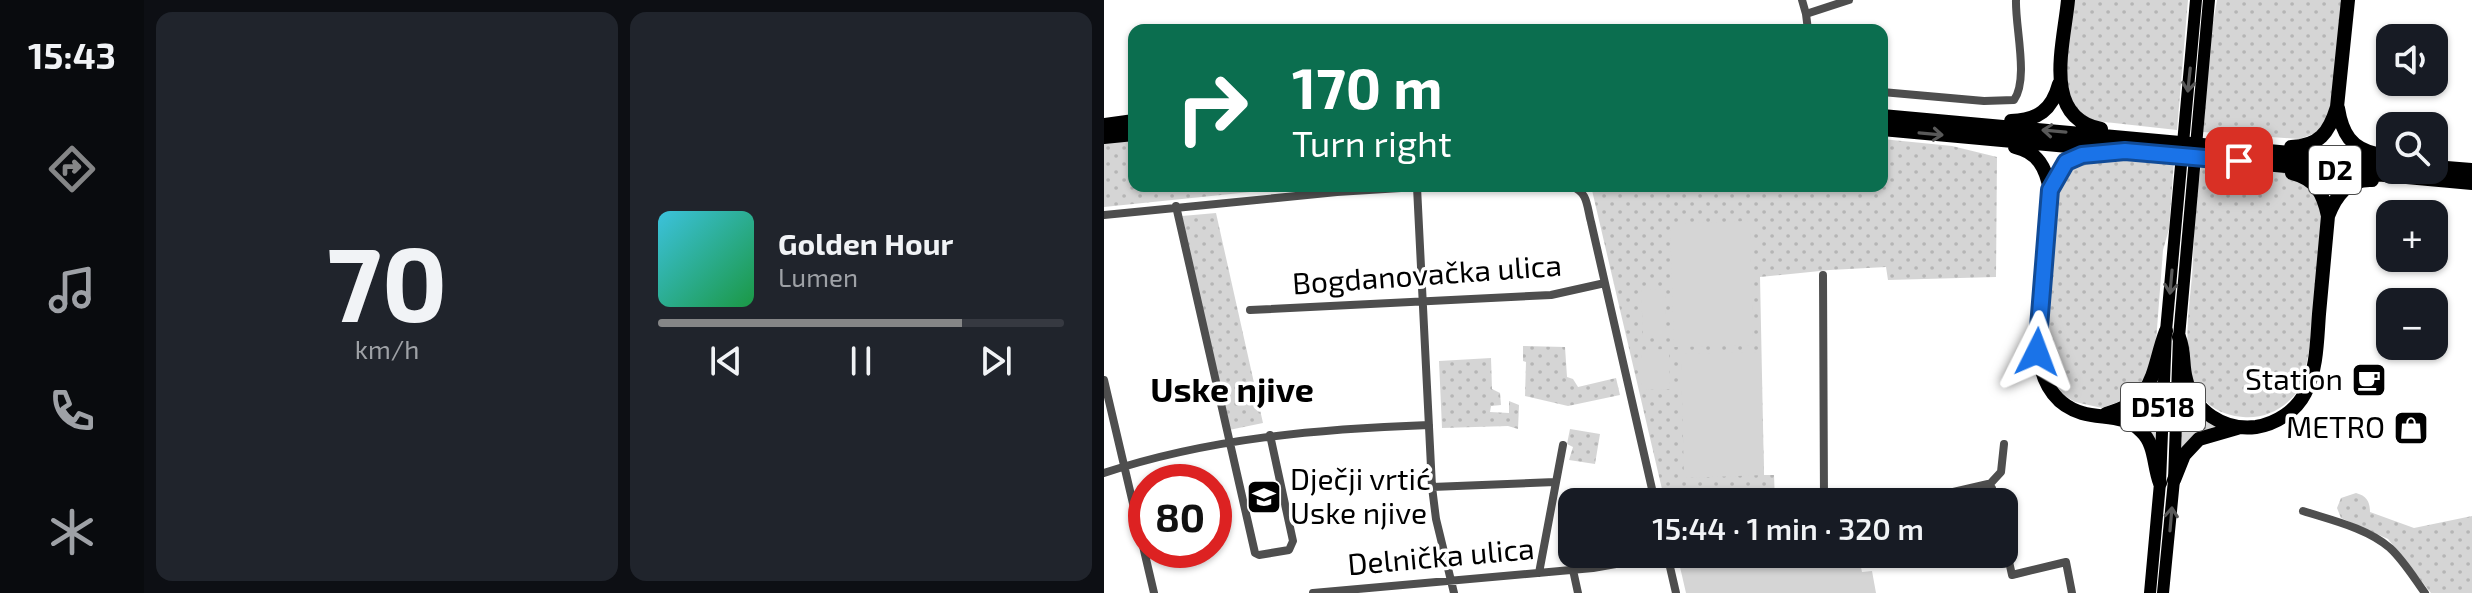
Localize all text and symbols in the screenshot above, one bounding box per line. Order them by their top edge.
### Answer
map controls [2376,24,2448,360]
button: sound [2376,24,2448,96]
text: 15:43 [28,33,116,76]
text: 170 m [1292,53,1443,120]
icon: right [1160,56,1264,160]
one-way arrow [2181,66,2196,92]
button: search [2376,112,2448,184]
text: Turn right [1292,121,1452,164]
one-way arrow [2041,124,2068,139]
one-way arrow [1917,127,1944,142]
pin [2205,127,2273,195]
icon: arrive [2217,139,2261,183]
icon: directions [44,141,100,197]
road number: D2 [2309,146,2361,194]
button: + [2376,200,2448,272]
text: 70 [327,218,447,343]
text: Golden Hour [778,225,953,261]
street label: Bogdanovačka ulica [1291,246,1563,300]
text: Lumen [778,261,858,292]
icon: music [44,262,100,318]
one-way arrow [2163,268,2178,295]
button: − [2376,288,2448,360]
position arrow [1995,310,2079,394]
text: km/h [355,333,419,364]
icon: previous [704,339,748,383]
icon: pause [839,339,883,383]
icon: next [974,339,1018,383]
place label: Station [2245,360,2343,396]
cafe icon: Station [2350,361,2388,399]
district label: Uske njive [1150,368,1314,409]
icon: phone [44,383,100,439]
road number: D518 [2121,383,2205,431]
place label: METRO [2286,408,2385,444]
shop icon: METRO [2392,409,2430,447]
place label: Dječji vrtić Uske njive [1290,460,1431,530]
speed limit sign: 80 [1128,464,1232,568]
school or university icon: Dječji vrtić Uske njive [1245,478,1283,516]
icon: climate [44,504,100,560]
one-way arrow [2164,507,2179,533]
text: 15:44 · 1 min · 320 m [1652,510,1924,546]
street label: Delnička ulica [1346,529,1536,581]

